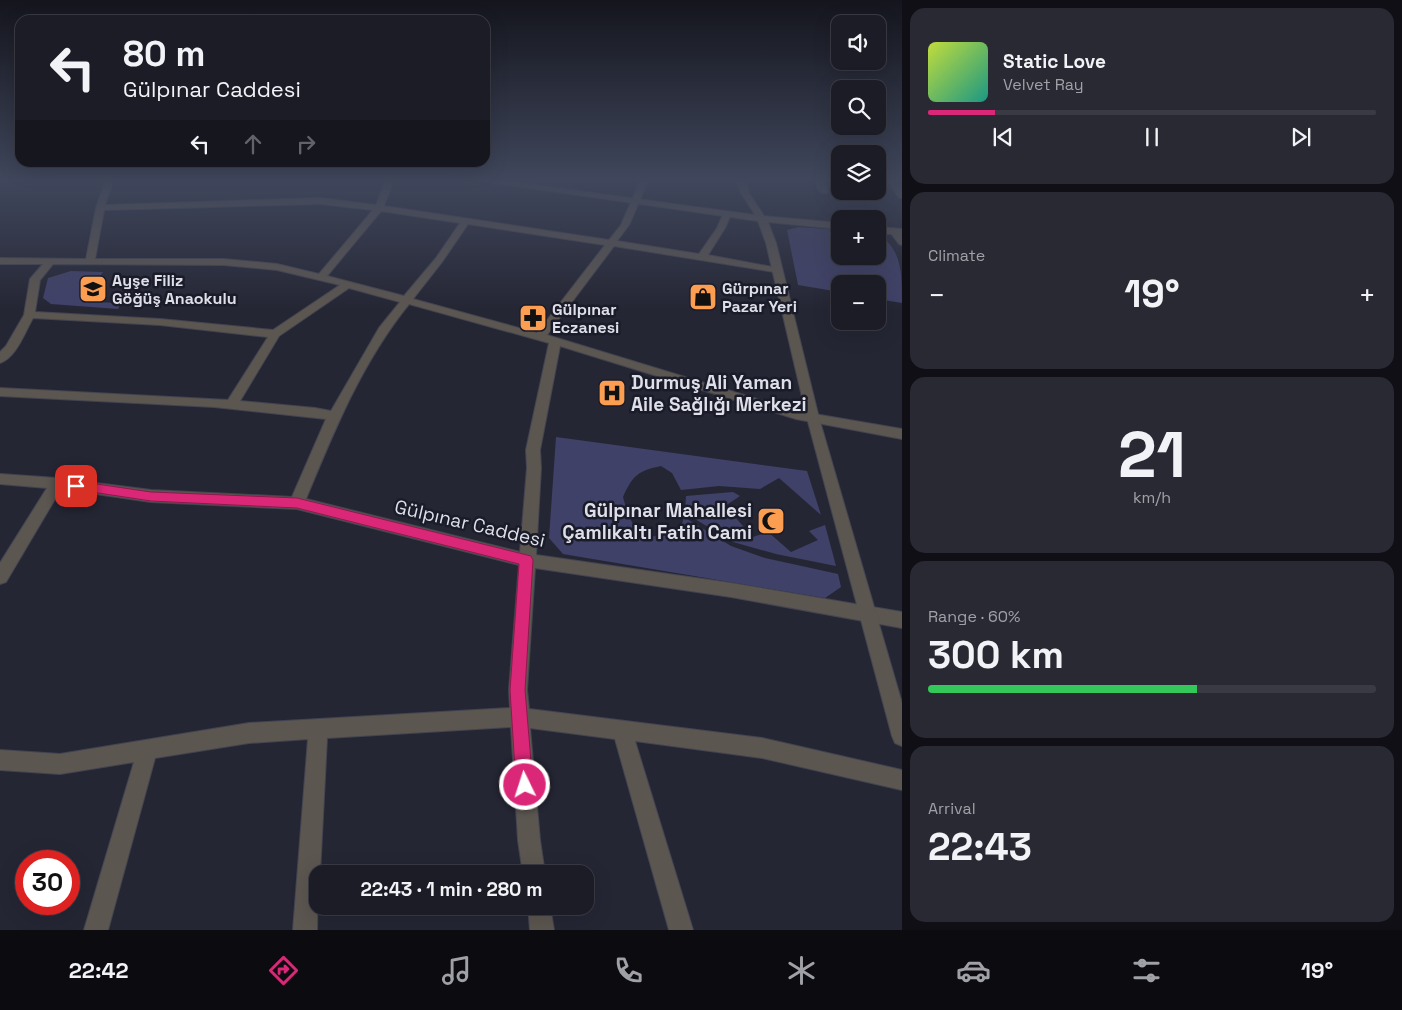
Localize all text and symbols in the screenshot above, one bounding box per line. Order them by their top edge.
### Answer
map controls [831,15,886,330]
button: sound [831,15,886,70]
text: 80 m [123,32,205,76]
icon: left [40,35,105,100]
text: Static Love [1003,49,1106,74]
text: Velvet Ray [1003,74,1084,95]
text: Gülpınar Caddesi [123,75,301,103]
button: search [831,80,886,135]
icon: previous [989,123,1017,151]
icon: pause [1138,123,1166,151]
icon: next [1287,123,1315,151]
icon: left [186,130,214,158]
icon: ahead [239,130,267,158]
icon: right [292,130,320,158]
button: layers [831,145,886,200]
button: + [831,210,886,265]
text: Climate [928,245,985,266]
place label: Ayşe Filiz Göğüş Anaokulu [112,270,237,309]
text: 19° [1124,270,1180,318]
school or university icon: Ayşe Filiz Göğüş Anaokulu [78,274,108,304]
button: − [831,275,886,330]
text: − [928,277,945,313]
text: + [1359,277,1376,313]
place label: Gürpınar Pazar Yeri [722,278,797,317]
shop icon: Gürpınar Pazar Yeri [688,282,718,312]
place label: Gülpınar Eczanesi [552,299,619,338]
pharmacy icon: Gülpınar Eczanesi [518,303,548,333]
place label: Durmuş Ali Yaman Aile Sağlığı Merkezi [631,370,807,417]
hospital icon: Durmuş Ali Yaman Aile Sağlığı Merkezi [597,378,627,408]
text: 21 [1118,413,1186,496]
pin [55,465,97,507]
icon: arrive [62,472,90,500]
text: km/h [1133,487,1171,508]
street label: Gülpınar Caddesi [392,494,548,553]
place label: Gülpınar Mahallesi Çamlıkaltı Fatih Cami [562,498,752,545]
mosque icon: Gülpınar Mahallesi Çamlıkaltı Fatih Cami [756,506,786,536]
text: Range · 60% [928,606,1020,627]
text: 300 km [928,631,1064,679]
position arrow [498,758,550,810]
text: Arrival [928,798,976,819]
text: 22:43 [928,823,1032,871]
speed limit sign: 30 [15,850,80,915]
text: 22:43 · 1 min · 280 m [361,877,542,902]
icon: directions [266,953,301,988]
icon: music [439,953,474,988]
icon: phone [611,953,646,988]
icon: climate [784,953,819,988]
icon: car [956,953,991,988]
icon: filters [1129,953,1164,988]
text: 22:42 [69,956,129,984]
text: 19° [1301,956,1333,984]

